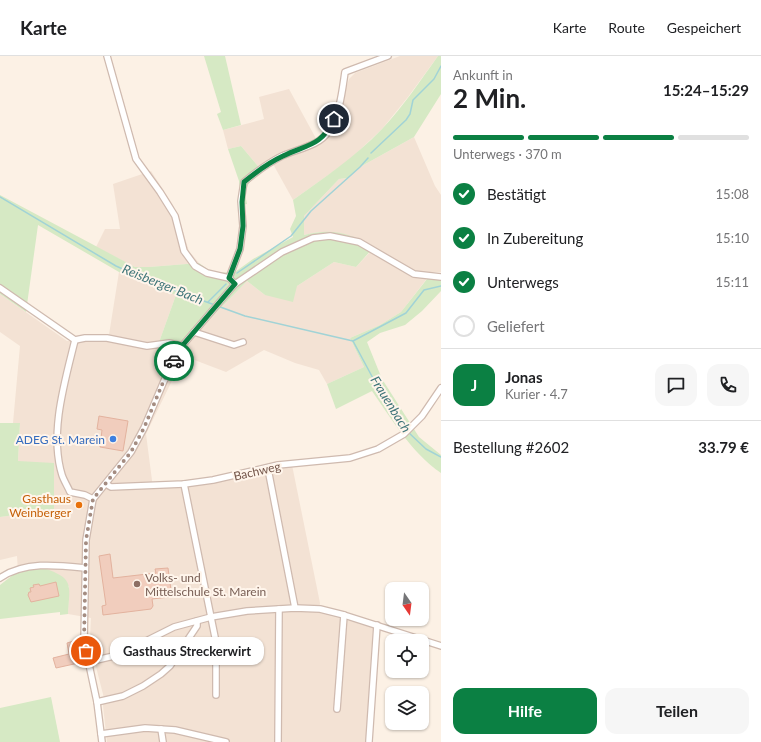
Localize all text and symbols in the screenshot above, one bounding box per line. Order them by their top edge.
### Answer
text: Karte [20,16,67,39]
text: Karte [553,19,586,36]
text: Route [608,19,645,36]
text: Gespeichert [667,19,741,36]
text: Ankunft in [453,67,513,83]
text: 15:24–15:29 [663,81,749,99]
text: 2 Min. [453,82,526,114]
pin [317,102,351,136]
icon: home [323,108,345,130]
text: Unterwegs · 370 m [453,146,562,162]
icon: check [453,183,475,205]
text: Bestätigt [487,185,546,203]
text: 15:08 [716,186,749,202]
icon: check [453,227,475,249]
text: In Zubereitung [487,229,583,247]
text: 15:10 [716,230,749,246]
water label: Reisberger Bach [120,261,206,308]
icon: check [453,271,475,293]
text: Unterwegs [487,273,559,291]
text: 15:11 [716,274,749,290]
text: Geliefert [487,317,545,335]
courier [154,341,194,381]
icon: car [163,350,185,372]
button: chat [655,364,697,406]
button: phone [707,364,749,406]
text: Jonas [505,368,542,386]
water label: Frauenbach [367,373,415,435]
text: J [471,376,477,394]
text: Kurier · 4.7 [505,386,568,402]
place label: ADEG St. Marein [16,432,105,447]
marker: ADEG St. Marein [108,434,118,444]
text: Bestellung #2602 [453,438,569,456]
text: 33.79 € [698,438,749,456]
street label: Bachweg [232,458,282,484]
place label: Gasthaus Weinberger [9,491,72,520]
marker: Gasthaus Weinberger [74,500,84,510]
place label: Volks- und Mittelschule St. Marein [145,570,266,599]
marker: Volks- und Mittelschule St. Marein [132,579,142,589]
north arrow [385,582,429,626]
map controls [385,582,429,730]
pin [69,634,103,668]
button: locate [385,634,429,678]
callout: Gasthaus Streckerwirt [110,637,264,665]
icon: bag [75,640,97,662]
text: Gasthaus Streckerwirt [123,643,251,659]
button: layers [385,686,429,730]
button: Hilfe [453,688,597,734]
button: Teilen [605,688,749,734]

